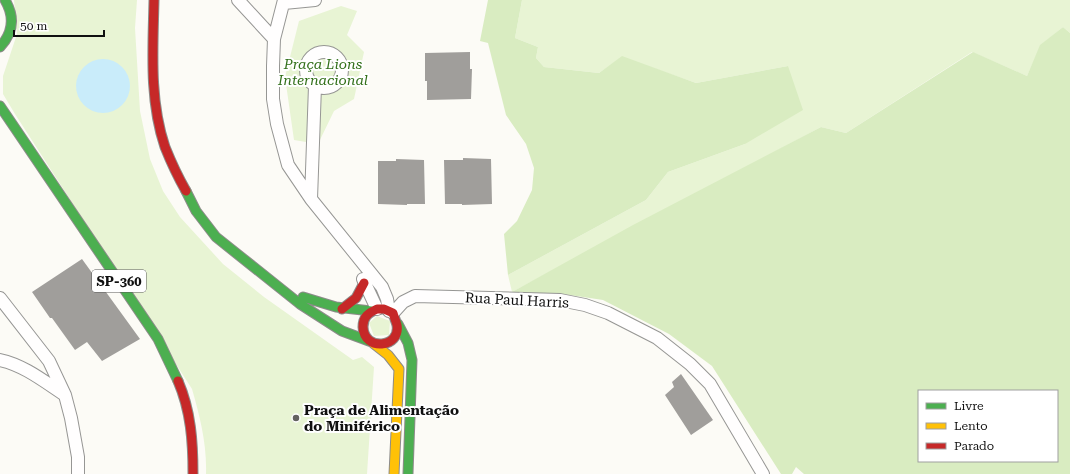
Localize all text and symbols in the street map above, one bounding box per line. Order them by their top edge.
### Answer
scale bar [14,12,104,38]
text: 50 m [20,19,47,33]
park label: Praça Lions Internacional [277,56,368,88]
road number: SP-360 [92,270,146,292]
street label: Rua Paul Harris [465,289,570,311]
legend [918,390,1058,462]
text: Livre [954,399,984,413]
place label: Praça de Alimentação do Miniférico [304,402,459,434]
marker: Praça de Alimentação do Miniférico [291,413,301,423]
text: Lento [954,419,988,433]
text: Parado [954,439,994,453]

